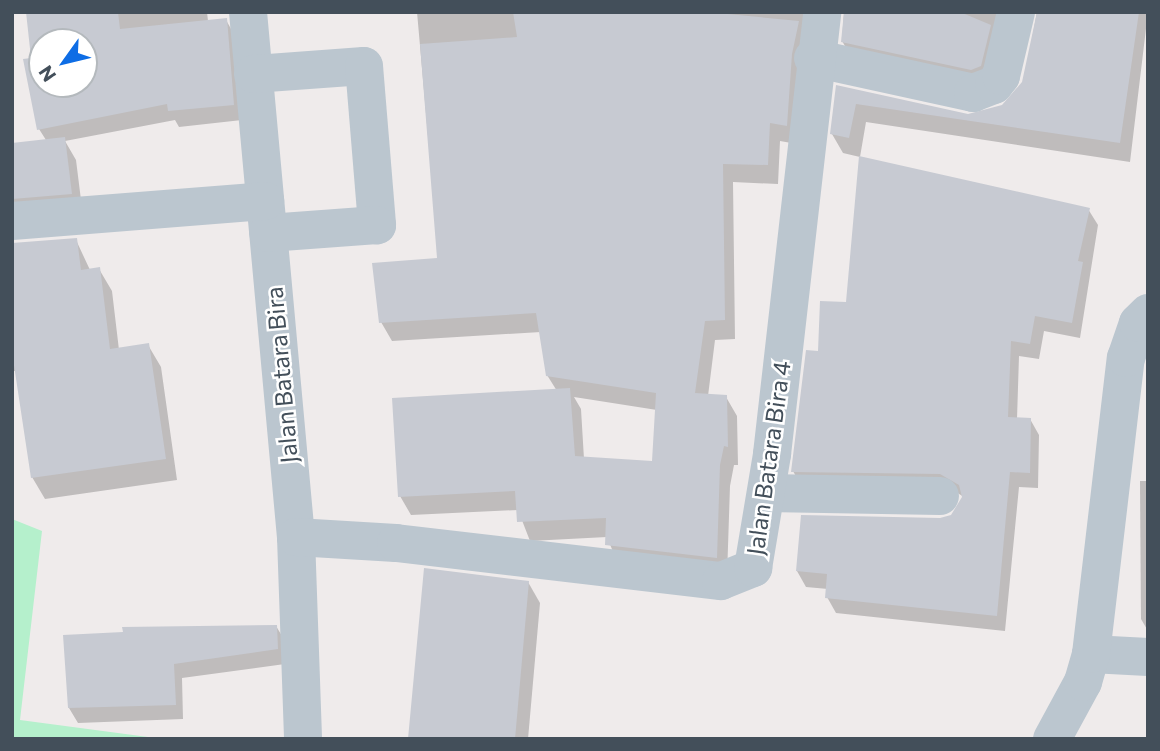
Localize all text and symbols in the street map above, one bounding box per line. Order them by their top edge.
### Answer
north arrow [28,28,98,98]
text: N [33,62,60,86]
street label: Jalan Batara Bira [259,286,303,464]
street label: Jalan Batara Bira 4 [740,359,796,557]

